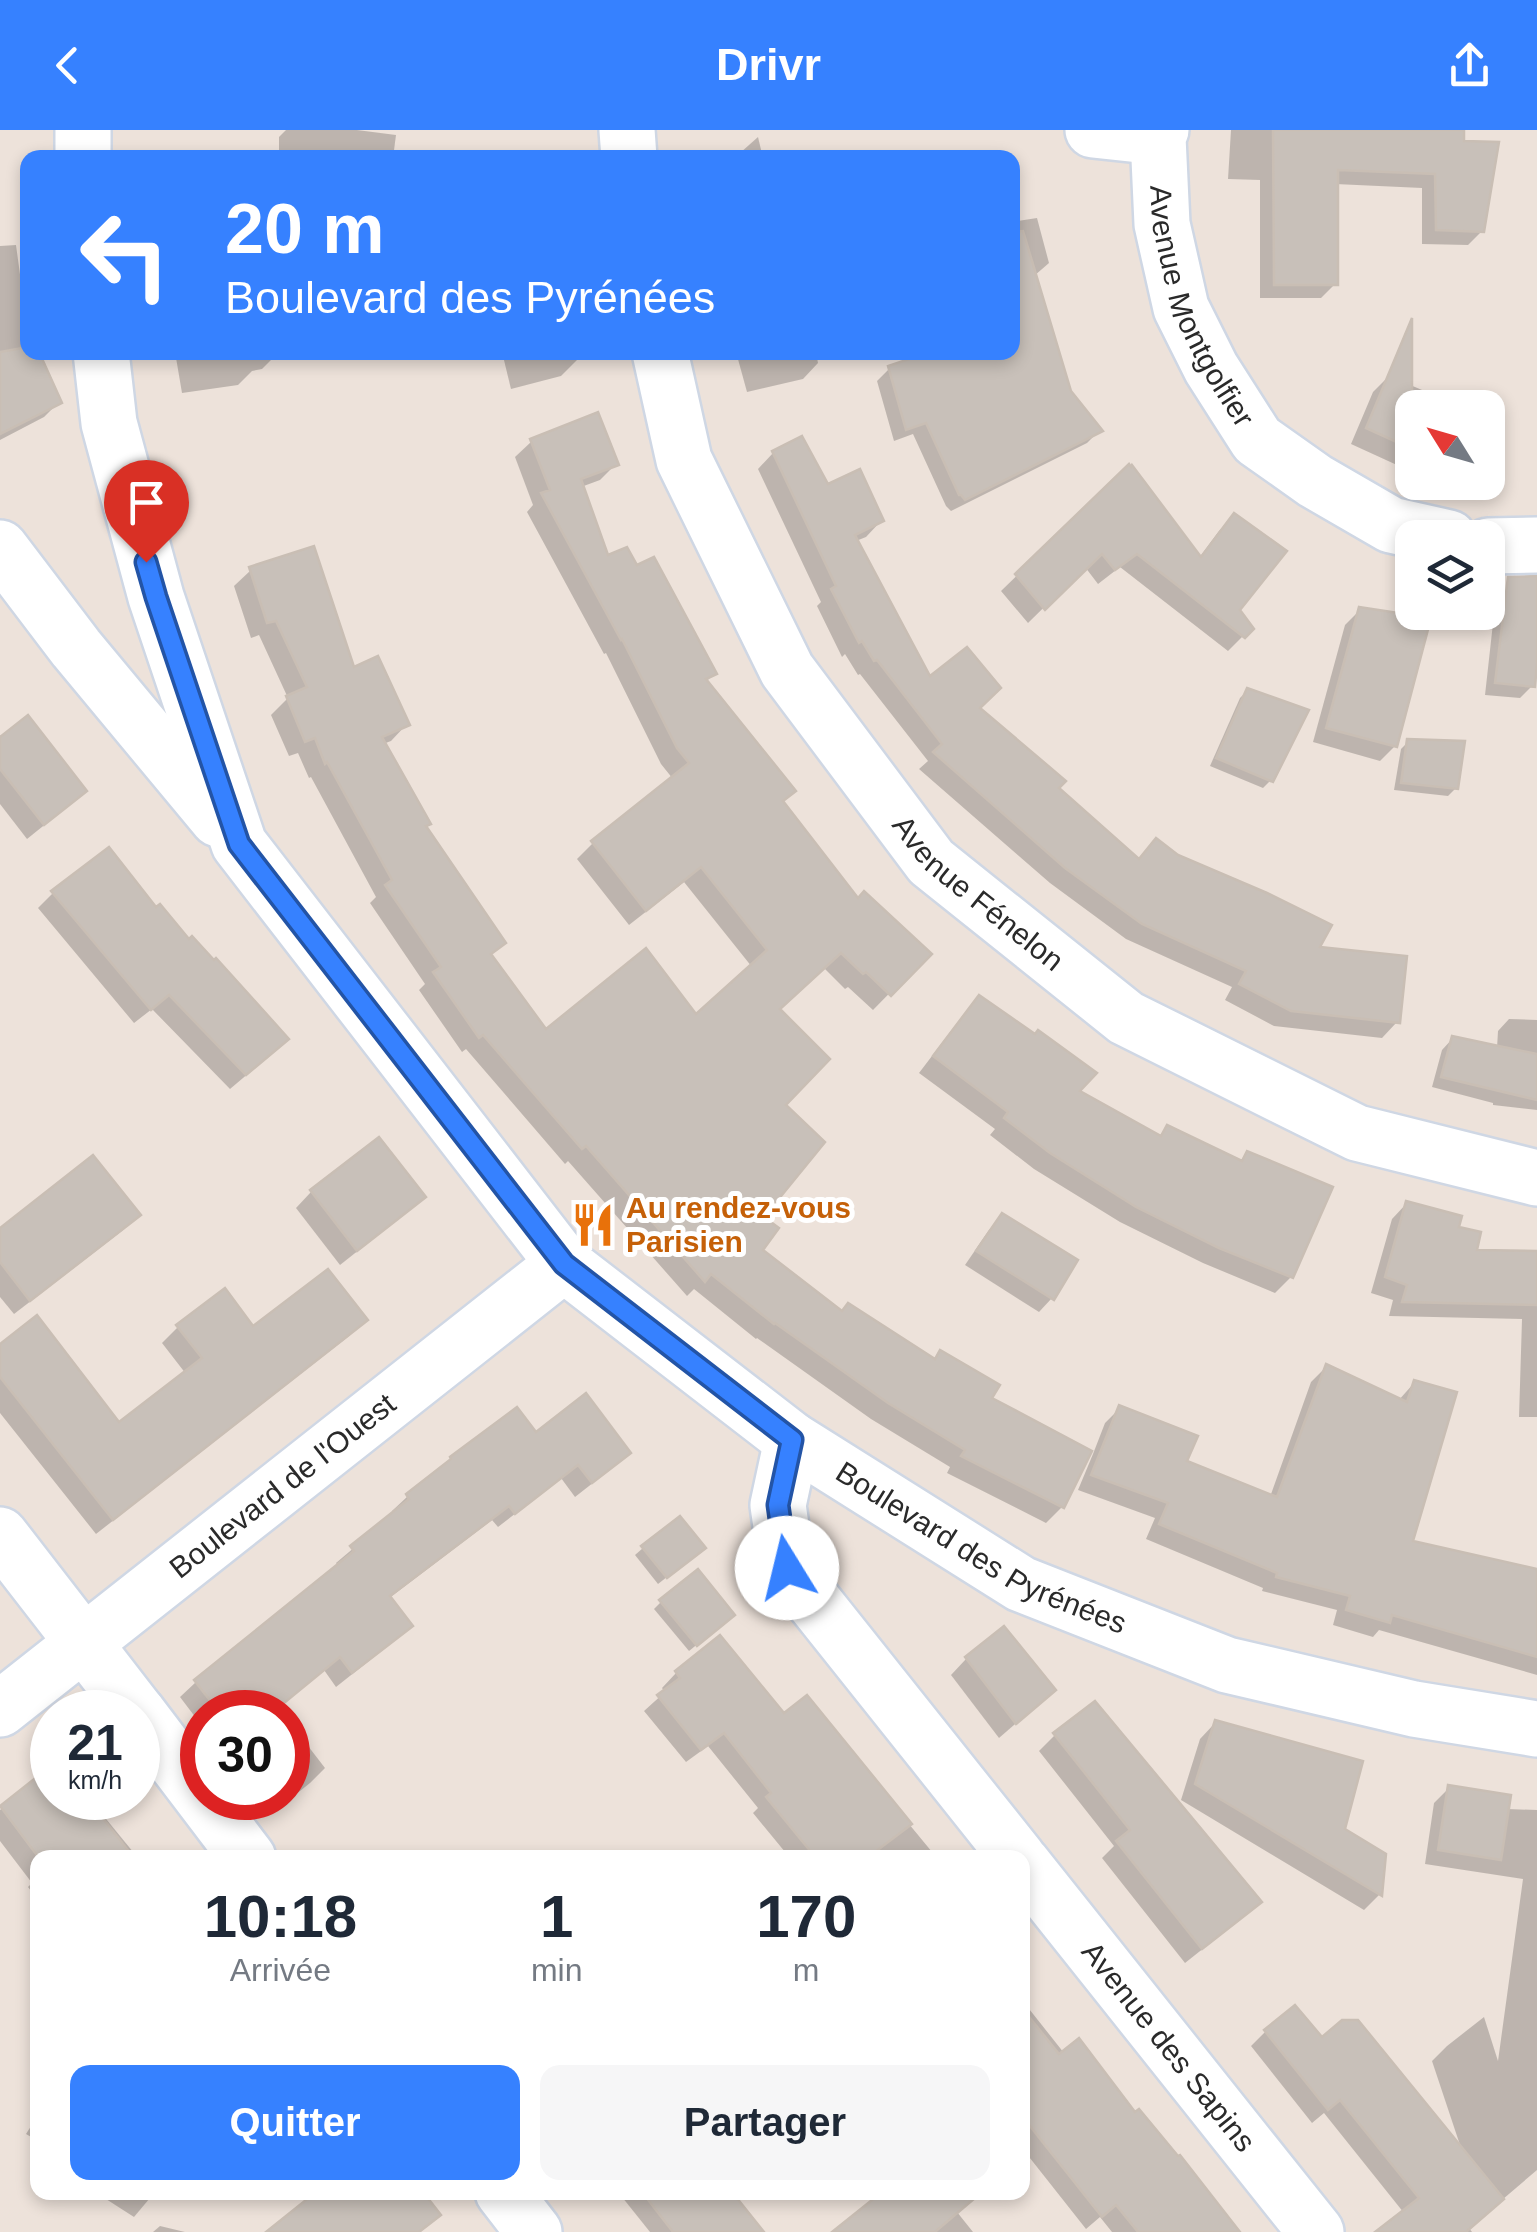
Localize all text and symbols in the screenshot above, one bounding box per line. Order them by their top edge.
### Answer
icon: back [40,38,95,93]
icon: share [1442,38,1497,93]
text: Drivr [716,39,821,90]
street label: Avenue Montgolfier [1144,185,1261,432]
icon: left [60,190,190,320]
text: 20 m [225,190,385,268]
text: Boulevard des Pyrénées [225,272,715,323]
north arrow [1395,390,1505,500]
map controls [1395,390,1505,630]
pin [104,460,189,563]
icon: arrive [119,475,174,530]
button: layers [1395,520,1505,630]
street label: Avenue Fénelon [886,809,1070,977]
place label: Au rendez-vous Parisien [626,1191,851,1258]
restaurant icon: Au rendez-vous Parisien [569,1201,617,1249]
street label: Boulevard de l'Ouest [163,1386,402,1585]
street label: Boulevard des Pyrénées [830,1455,1131,1640]
position arrow [735,1516,839,1620]
speed limit sign: 30 [180,1690,310,1820]
text: 21 [67,1715,123,1771]
text: km/h [68,1766,122,1794]
text: 10:18 [204,1883,357,1950]
text: 1 [540,1883,573,1950]
text: 170 [756,1883,856,1950]
street label: Avenue des Sapins [1076,1935,1262,2158]
text: Arrivée [230,1952,331,1988]
text: min [531,1952,582,1988]
text: m [793,1952,820,1988]
button: Quitter [70,2065,520,2180]
button: Partager [540,2065,990,2180]

